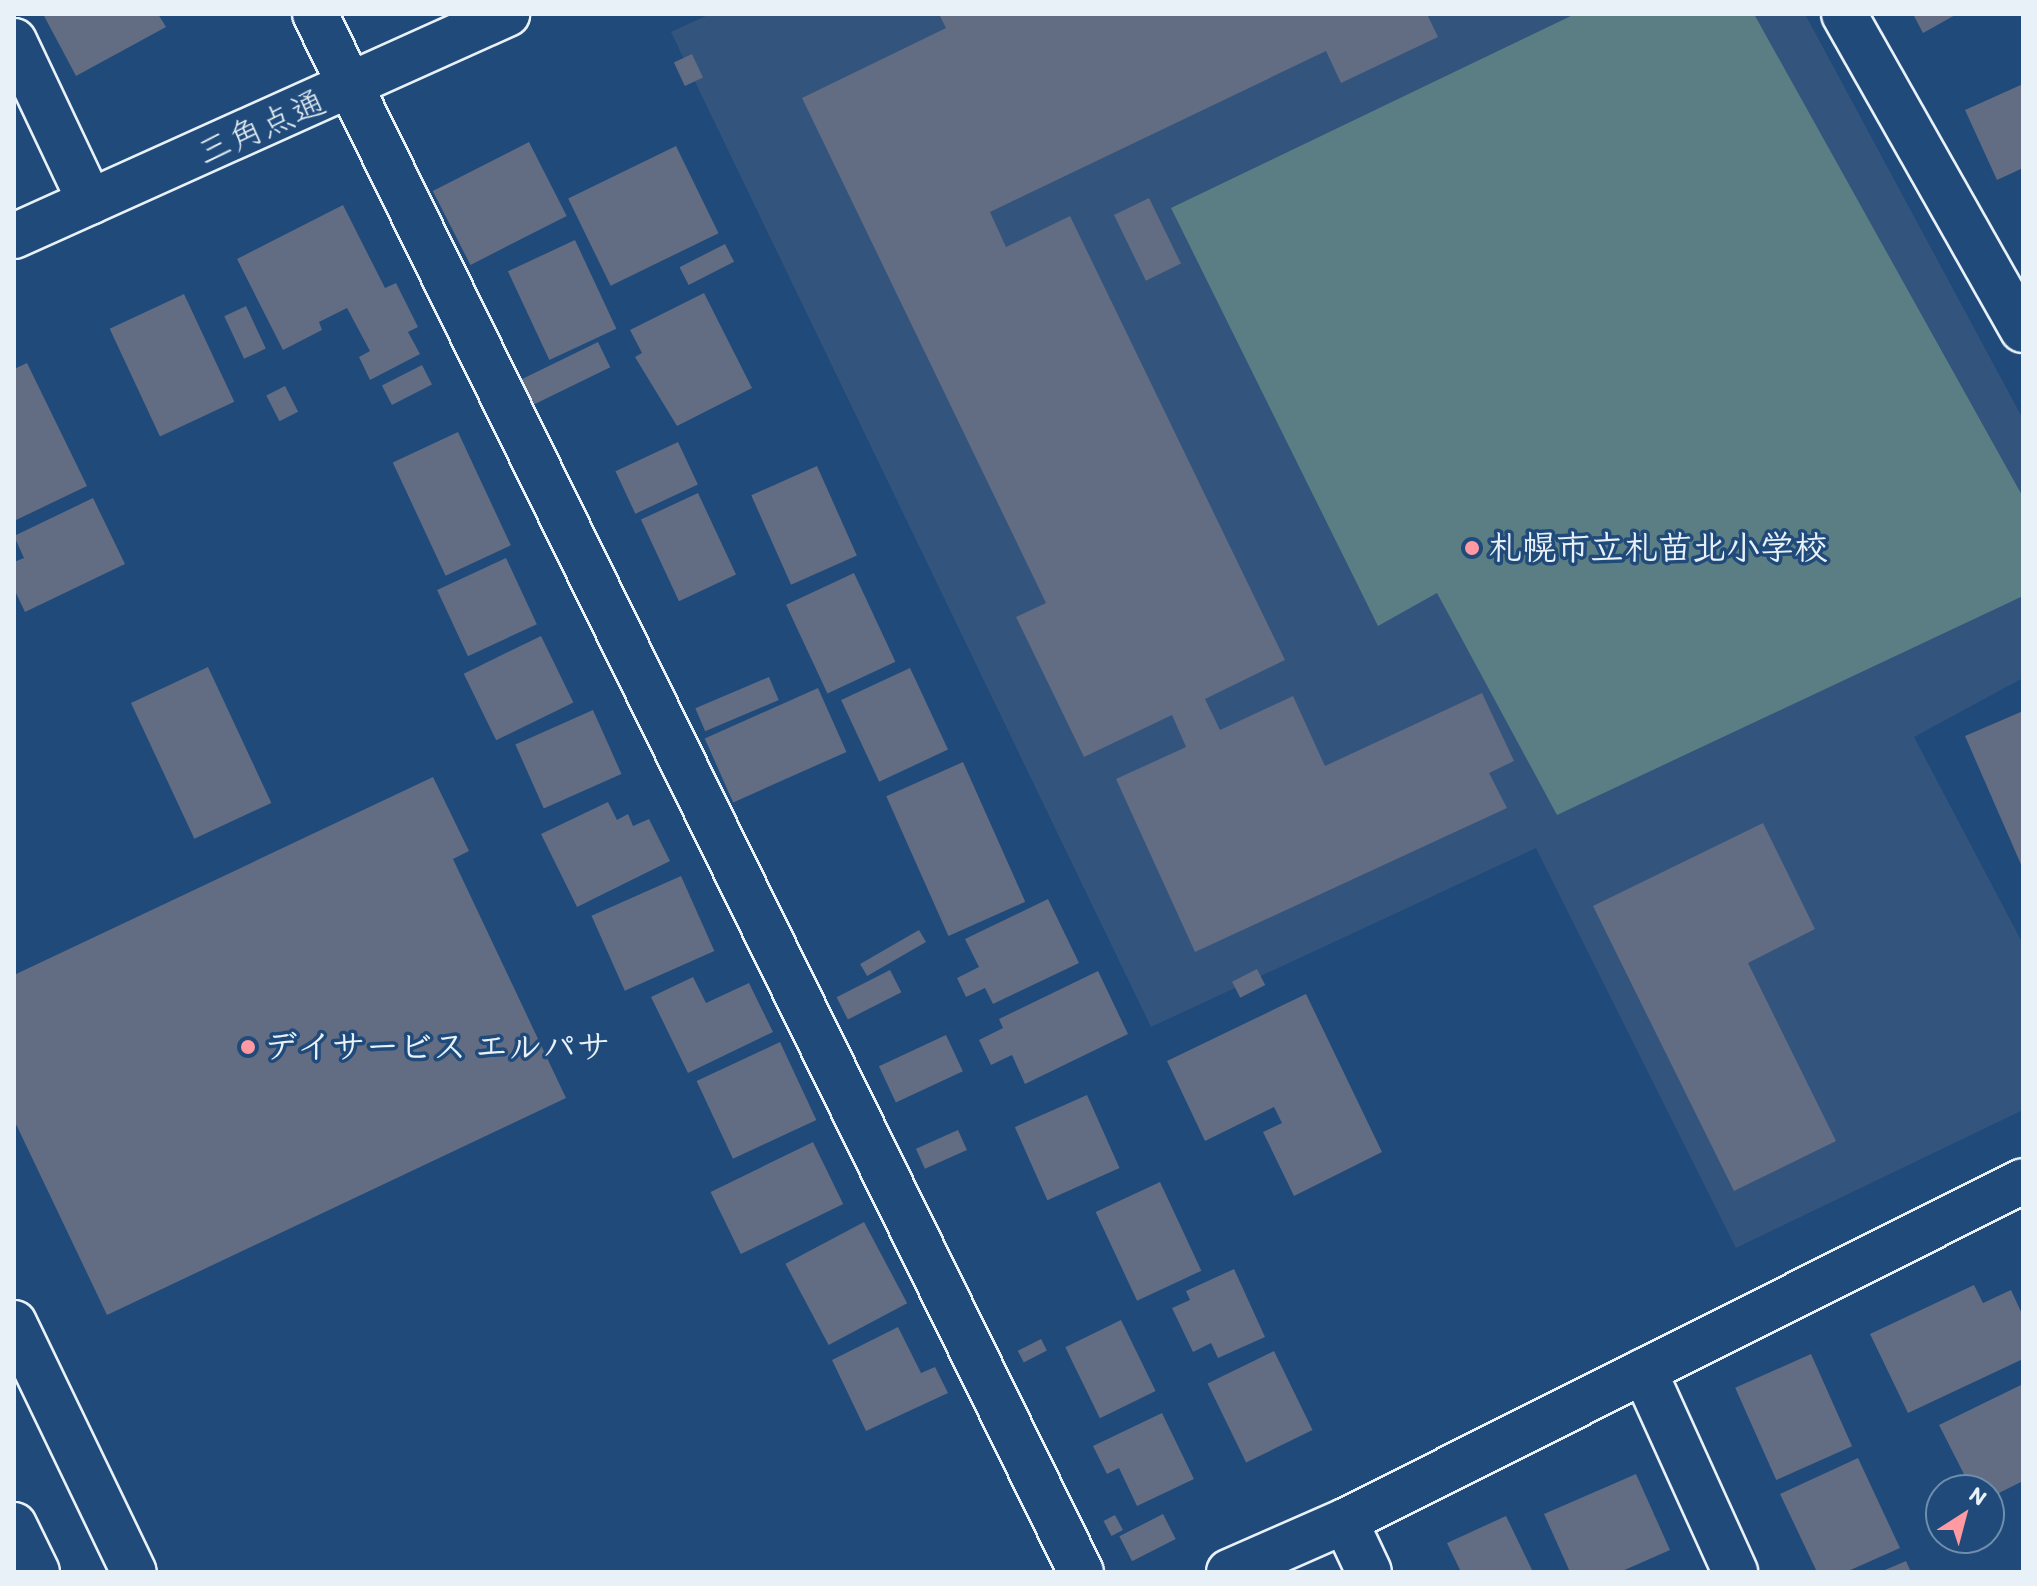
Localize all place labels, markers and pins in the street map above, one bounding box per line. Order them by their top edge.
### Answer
place label: 札幌市立札苗北小学校 [1488,528,1828,568]
marker: 札幌市立札苗北小学校 [1463,539,1481,557]
place label: デイサービス エルパサ [264,1027,612,1067]
marker: デイサービス エルパサ [239,1038,257,1056]

